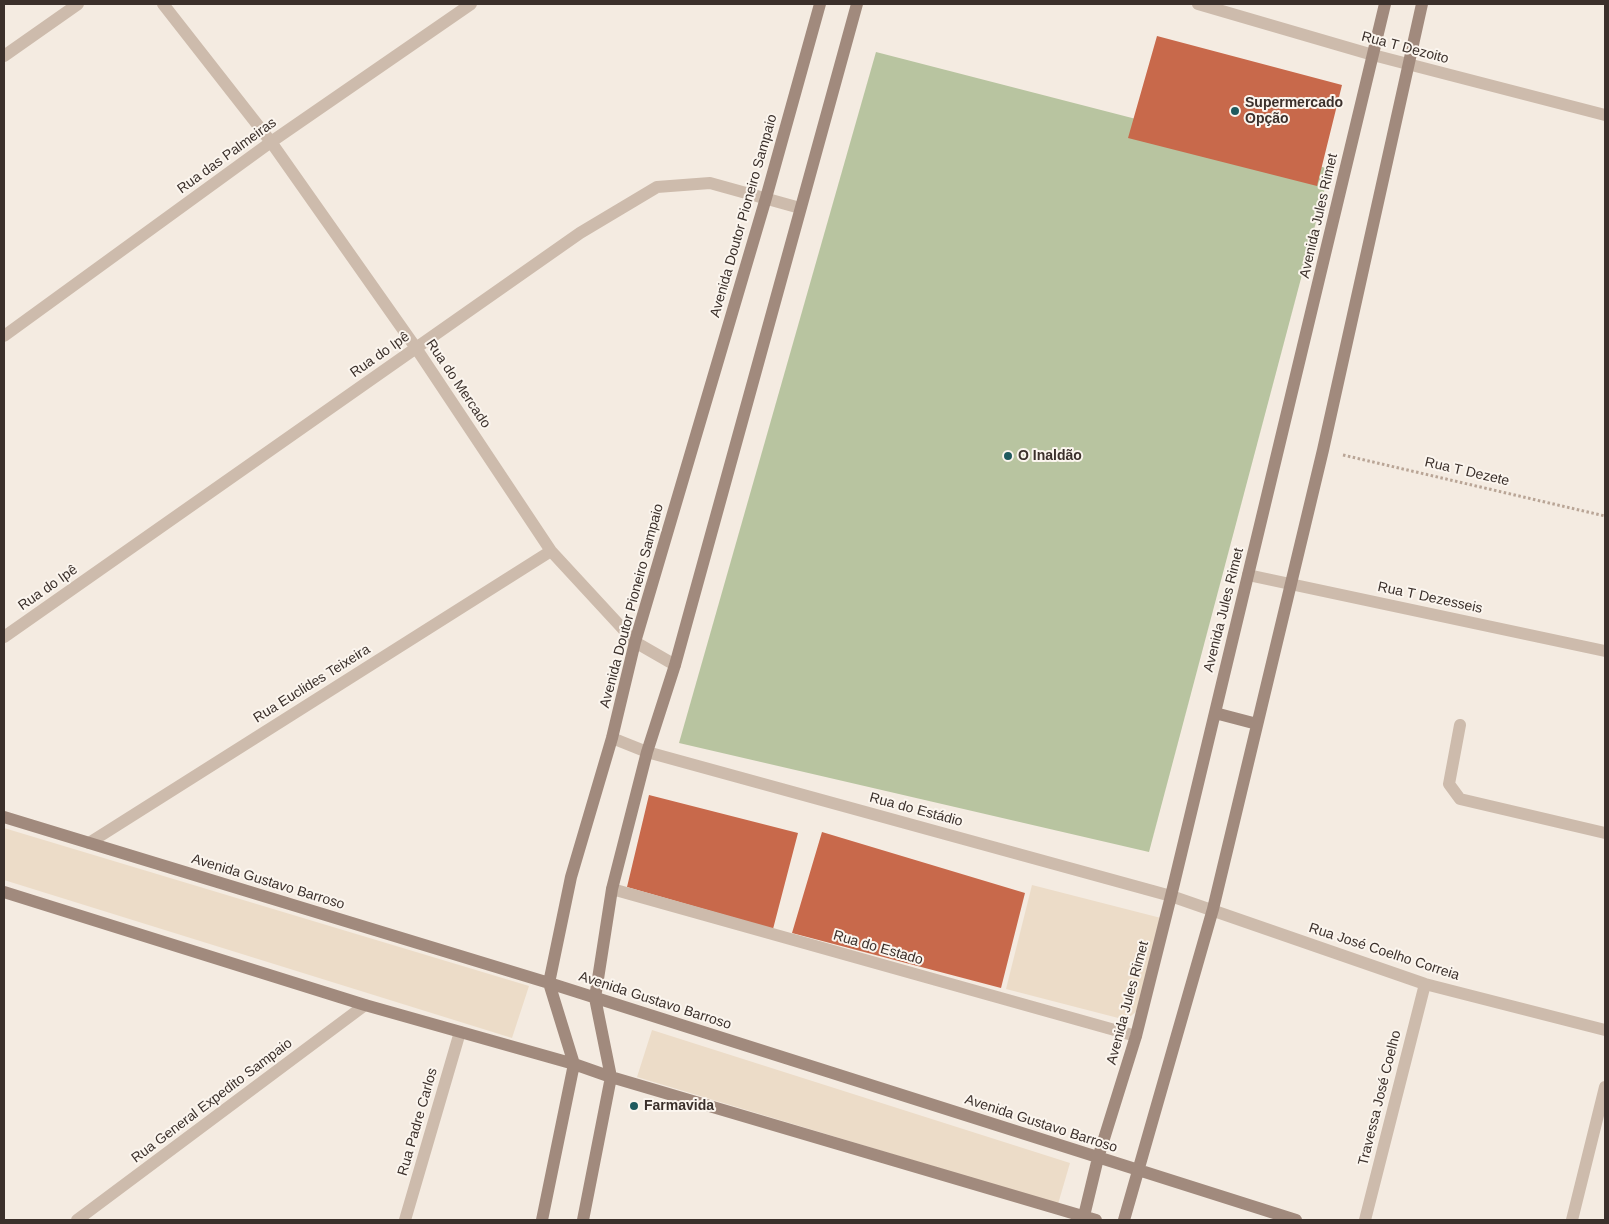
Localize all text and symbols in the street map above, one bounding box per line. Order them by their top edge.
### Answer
street label: Rua T Dezoito [1360,28,1450,68]
place label: Supermercado Opção [1245,95,1343,128]
marker: Supermercado Opção [1229,105,1241,117]
street label: Avenida Doutor Pioneiro Sampaio [707,112,781,320]
street label: Rua das Palmeiras [174,114,280,198]
street label: Avenida Jules Rimet [1296,152,1342,280]
street label: Rua do Ipê [347,328,413,382]
street label: Rua do Mercado [422,336,494,432]
place label: O Inaldão [1018,448,1082,464]
marker: O Inaldão [1002,450,1014,462]
street label: Rua T Dezete [1423,454,1511,490]
street label: Avenida Doutor Pioneiro Sampaio [597,502,667,710]
street label: Avenida Jules Rimet [1200,546,1248,674]
street label: Rua do Ipê [15,561,81,615]
street label: Rua T Dezesseis [1376,579,1484,617]
street label: Rua Euclides Teixeira [250,641,374,727]
street label: Rua do Estádio [868,789,964,831]
street label: Avenida Gustavo Barroso [189,851,347,913]
street label: Rua José Coelho Correia [1307,920,1461,984]
street label: Rua do Estado [831,927,925,969]
street label: Avenida Jules Rimet [1103,939,1153,1067]
street label: Avenida Gustavo Barroso [577,968,733,1034]
street label: Travessa José Coelho [1355,1029,1405,1167]
street label: Rua General Expedito Sampaio [128,1035,296,1167]
street label: Rua Padre Carlos [395,1066,441,1178]
street label: Avenida Gustavo Barroso [963,1091,1119,1157]
place label: Farmavida [644,1098,714,1114]
marker: Farmavida [628,1100,640,1112]

